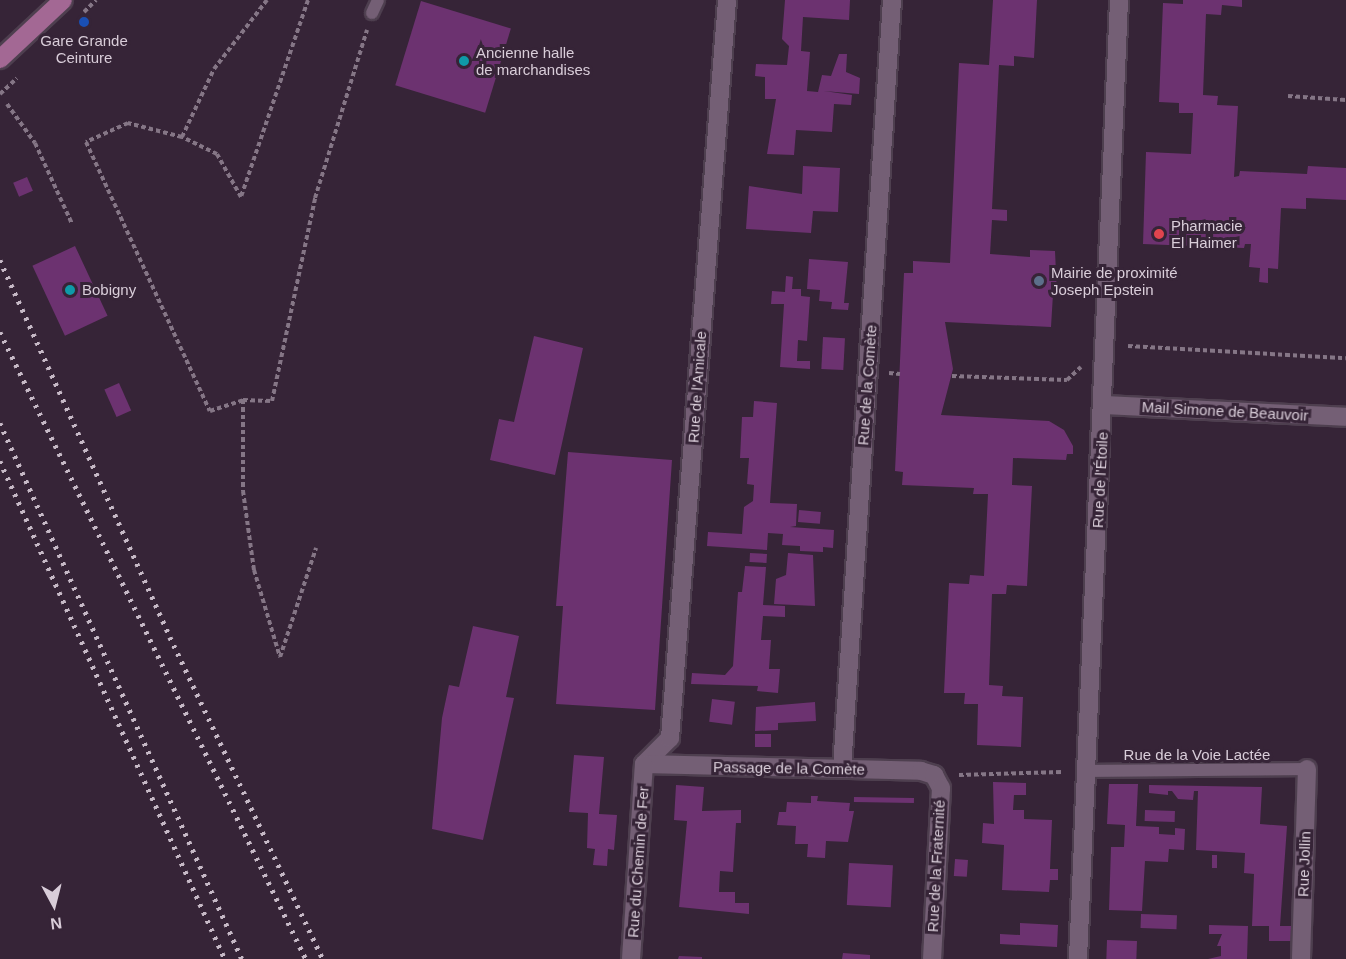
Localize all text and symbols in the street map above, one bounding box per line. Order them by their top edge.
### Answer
marker: Gare Grande Ceinture [77,15,91,29]
place label: Gare Grande Ceinture [40,31,128,66]
place label: Ancienne halle de marchandises [476,43,590,78]
marker: Ancienne halle de marchandises [457,54,471,68]
place label: Pharmacie El Haimer [1171,216,1243,251]
marker: Pharmacie El Haimer [1152,227,1166,241]
place label: Mairie de proximité Joseph Epstein [1051,263,1178,298]
marker: Mairie de proximité Joseph Epstein [1032,274,1046,288]
place label: Bobigny [82,281,136,299]
marker: Bobigny [63,283,77,297]
street label: Rue de la Comète [854,324,880,446]
street label: Rue de l'Amicale [684,330,710,444]
street label: Mail Simone de Beauvoir [1141,398,1309,424]
street label: Rue de l'Étoile [1088,431,1112,529]
street label: Rue de la Voie Lactée [1124,746,1270,764]
street label: Passage de la Comète [713,758,865,778]
street label: Rue du Chemin de Fer [624,786,652,938]
street label: Rue de la Fraternité [924,799,948,933]
street label: Rue Jollin [1294,831,1314,897]
north arrow [24,875,84,935]
text: N [49,914,63,933]

